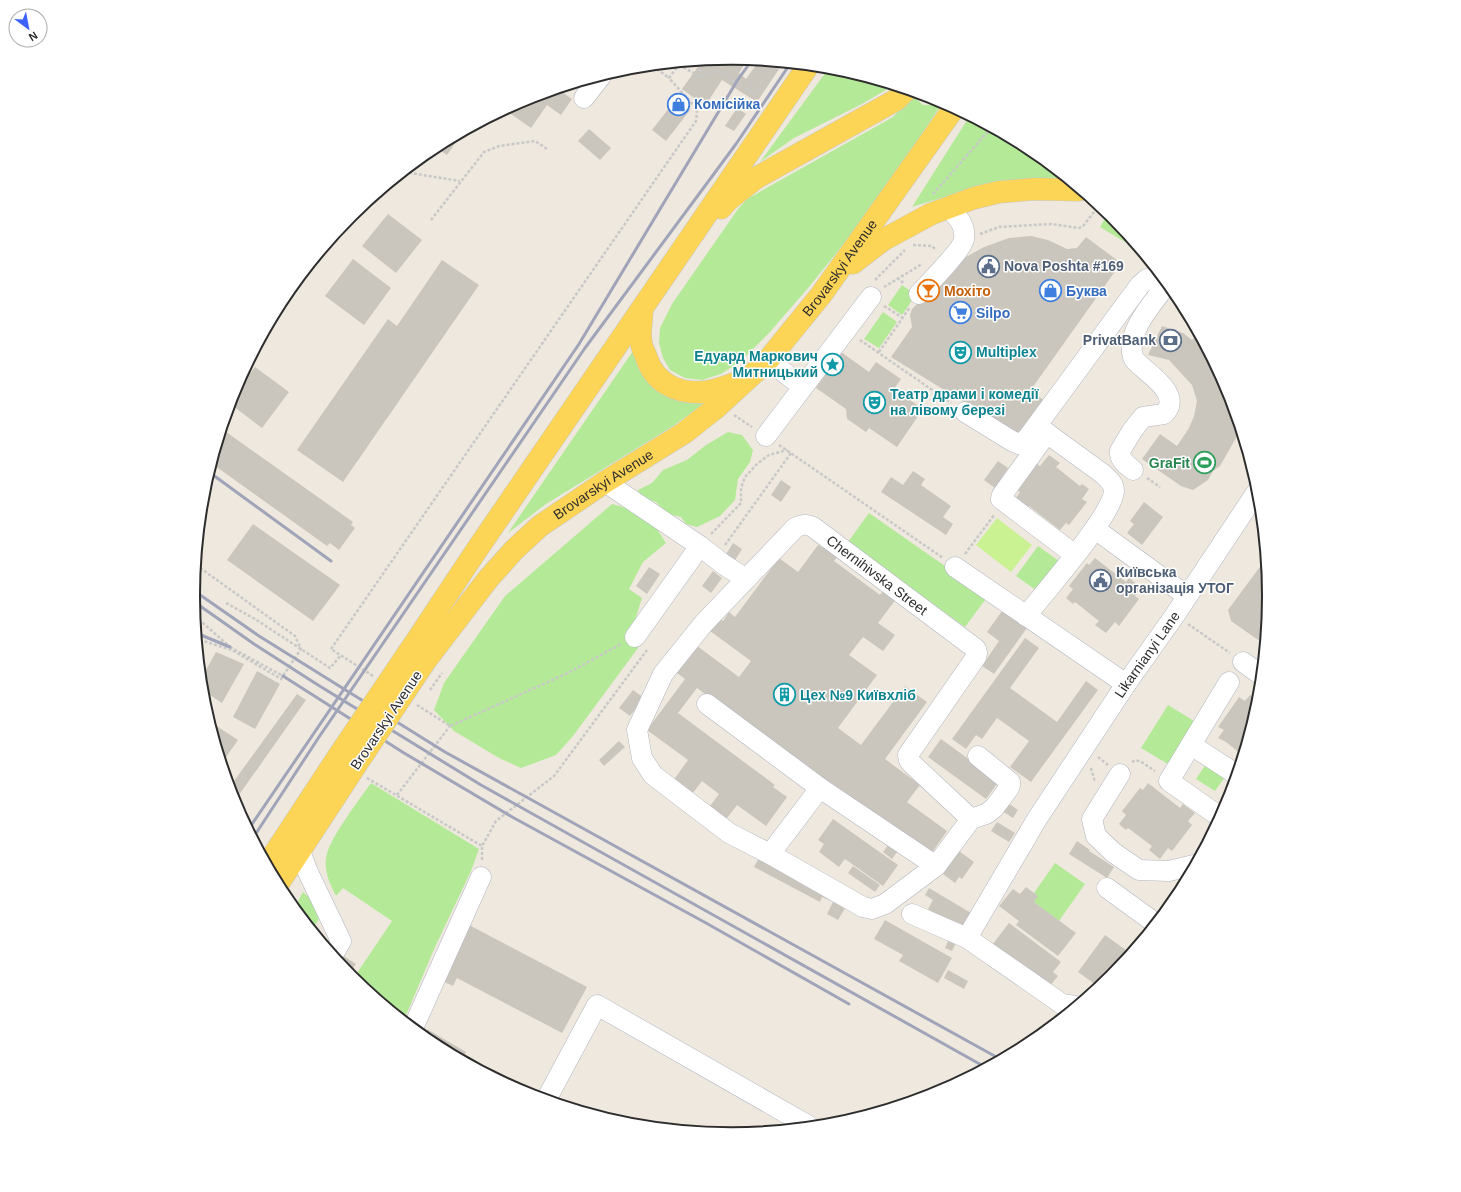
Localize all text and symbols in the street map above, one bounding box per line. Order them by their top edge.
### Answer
north arrow [8,8,48,48]
text: N [27,29,40,44]
shop icon: Комісійка [666,91,692,117]
place label: Комісійка [694,96,760,112]
street label: Brovarskyi Avenue [799,216,880,319]
public building icon: Nova Poshta #169 [976,253,1002,279]
place label: Nova Poshta #169 [1004,258,1124,274]
bar icon: Мохіто [915,278,941,304]
shop icon: Буква [1037,278,1063,304]
place label: Мохіто [944,283,991,299]
place label: Буква [1066,283,1107,299]
supermarket icon: Silpo [948,300,974,326]
place label: Silpo [976,305,1010,321]
bank icon: PrivatBank [1158,327,1184,353]
place label: PrivatBank [1083,332,1156,348]
theatre icon: Multiplex [948,339,974,365]
place label: Multiplex [976,344,1037,360]
place label: Едуард Маркович Митницький [694,348,818,380]
place icon: Едуард Маркович Митницький [820,351,846,377]
place label: Театр драми і комедії на лівому березі [890,386,1040,418]
theatre icon: Театр драми і комедії на лівому березі [862,389,888,415]
street label: Brovarskyi Avenue [550,446,656,523]
sports icon: GraFit [1192,450,1218,476]
place label: GraFit [1149,455,1190,471]
street label: Chernihivska Street [823,532,931,618]
place label: Київська організація УТОГ [1116,564,1234,596]
public building icon: Київська організація УТОГ [1087,567,1113,593]
street label: Likarnianyi Lane [1111,608,1183,701]
street label: Brovarskyi Avenue [347,667,425,772]
building icon: Цех №9 Київхліб [771,682,797,708]
place label: Цех №9 Київхліб [800,687,916,703]

